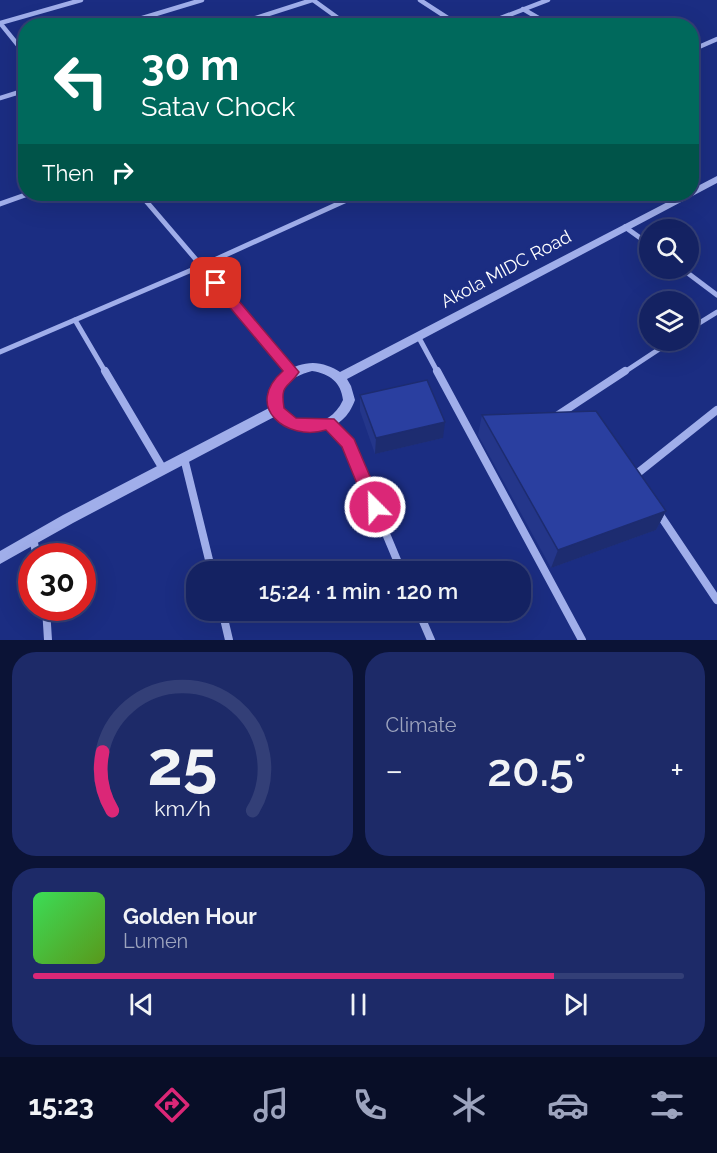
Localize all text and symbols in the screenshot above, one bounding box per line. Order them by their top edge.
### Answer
text: 30 m [141,41,239,90]
icon: left [42,42,120,120]
text: Satav Chock [141,91,295,122]
icon: right [106,156,139,189]
text: Then [42,160,94,186]
map controls [639,219,699,351]
button: search [639,219,699,279]
street label: Akola MIDC Road [437,225,574,312]
pin [190,257,241,308]
icon: arrive [199,266,232,299]
button: layers [639,291,699,351]
position arrow [343,475,407,539]
speed limit sign: 30 [18,543,96,621]
text: 15:24 · 1 min · 120 m [259,578,458,604]
text: Climate [386,713,457,737]
text: 25 [147,726,217,800]
text: 20.5° [487,744,586,797]
text: − [386,751,403,790]
text: + [670,751,684,790]
text: km/h [154,796,211,821]
text: Golden Hour [123,903,257,929]
text: Lumen [123,929,188,953]
icon: previous [125,988,158,1021]
icon: pause [342,988,375,1021]
icon: next [559,988,592,1021]
icon: directions [151,1084,193,1126]
icon: music [250,1084,292,1126]
icon: phone [349,1084,391,1126]
icon: climate [448,1084,490,1126]
icon: car [547,1084,589,1126]
icon: filters [646,1084,688,1126]
text: 15:23 [29,1090,94,1121]

